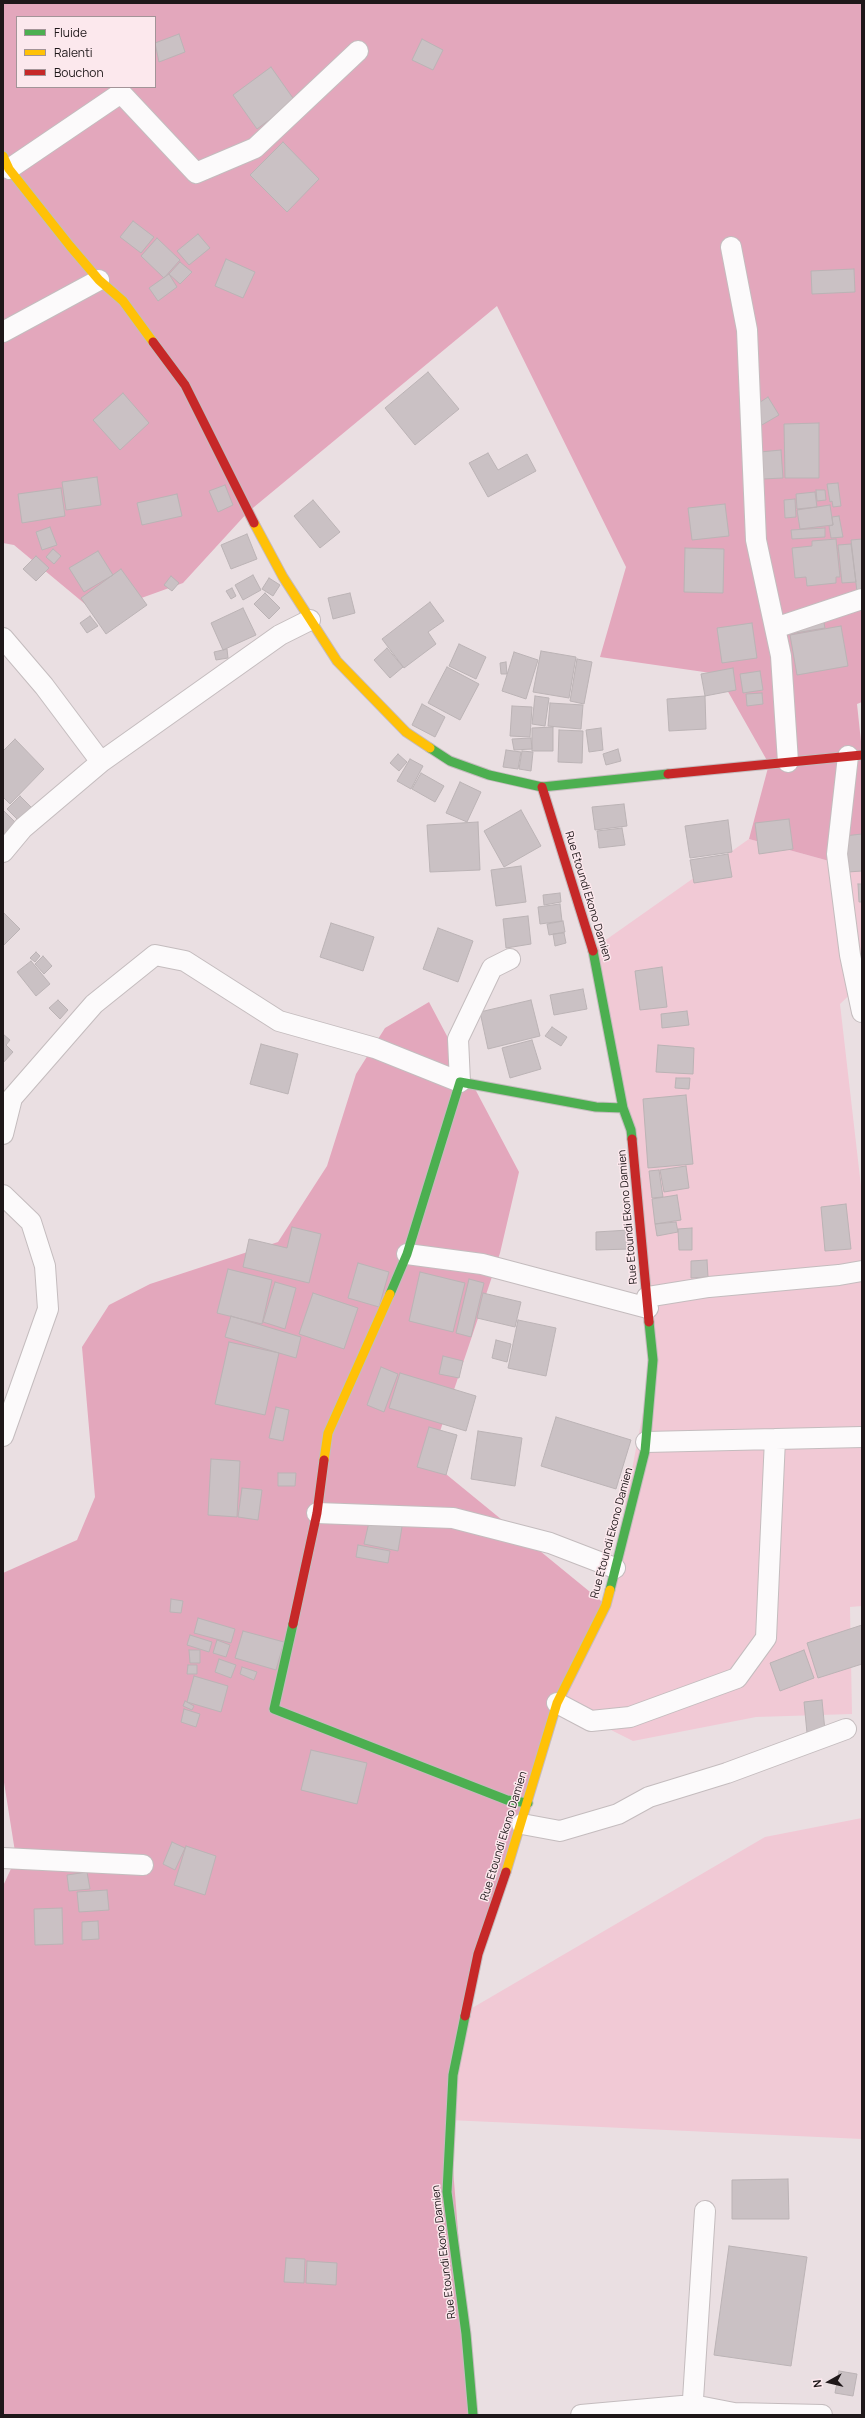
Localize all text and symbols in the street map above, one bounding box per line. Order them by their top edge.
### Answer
legend [16,16,156,88]
text: Fluide [54,24,87,41]
text: Ralenti [54,44,93,61]
text: Bouchon [54,64,104,81]
street label: Rue Etoundi Ekono Damien [562,830,614,962]
street label: Rue Etoundi Ekono Damien [616,1149,640,1285]
street label: Rue Etoundi Ekono Damien [588,1466,636,1600]
street label: Rue Etoundi Ekono Damien [478,1770,530,1902]
street label: Rue Etoundi Ekono Damien [429,2184,459,2320]
north arrow [809,2362,849,2402]
text: N [809,2379,825,2389]

